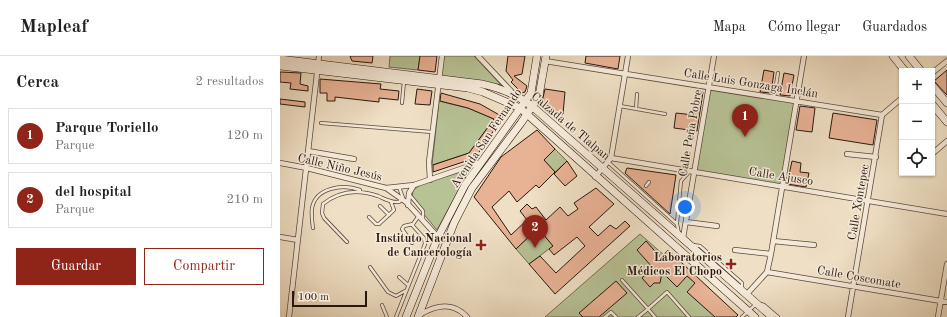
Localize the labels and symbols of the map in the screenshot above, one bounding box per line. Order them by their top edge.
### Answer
street label: Calle Luis Gonzaga Inclán [683,67,819,101]
street label: Avenida San Fernando [449,87,525,190]
street label: Calle Peña Pobre [677,88,705,178]
street label: Calzada de Tlalpan [529,90,612,163]
pin: 1 [732,104,758,137]
street label: Calle Niño Jesús [296,152,383,184]
street label: Calle Xontepec [846,163,872,241]
street label: Calle Ajusco [748,166,814,188]
your location [675,197,695,217]
pin: 2 [522,215,548,248]
place label: Instituto Nacional de Cancerología [375,233,472,259]
marker: Instituto Nacional de Cancerología [475,239,487,251]
place label: Laboratorios Médicos El Chopo [627,252,722,278]
marker: Laboratorios Médicos El Chopo [725,258,737,270]
street label: Calle Coscomate [816,265,902,291]
scale bar [292,289,367,308]

